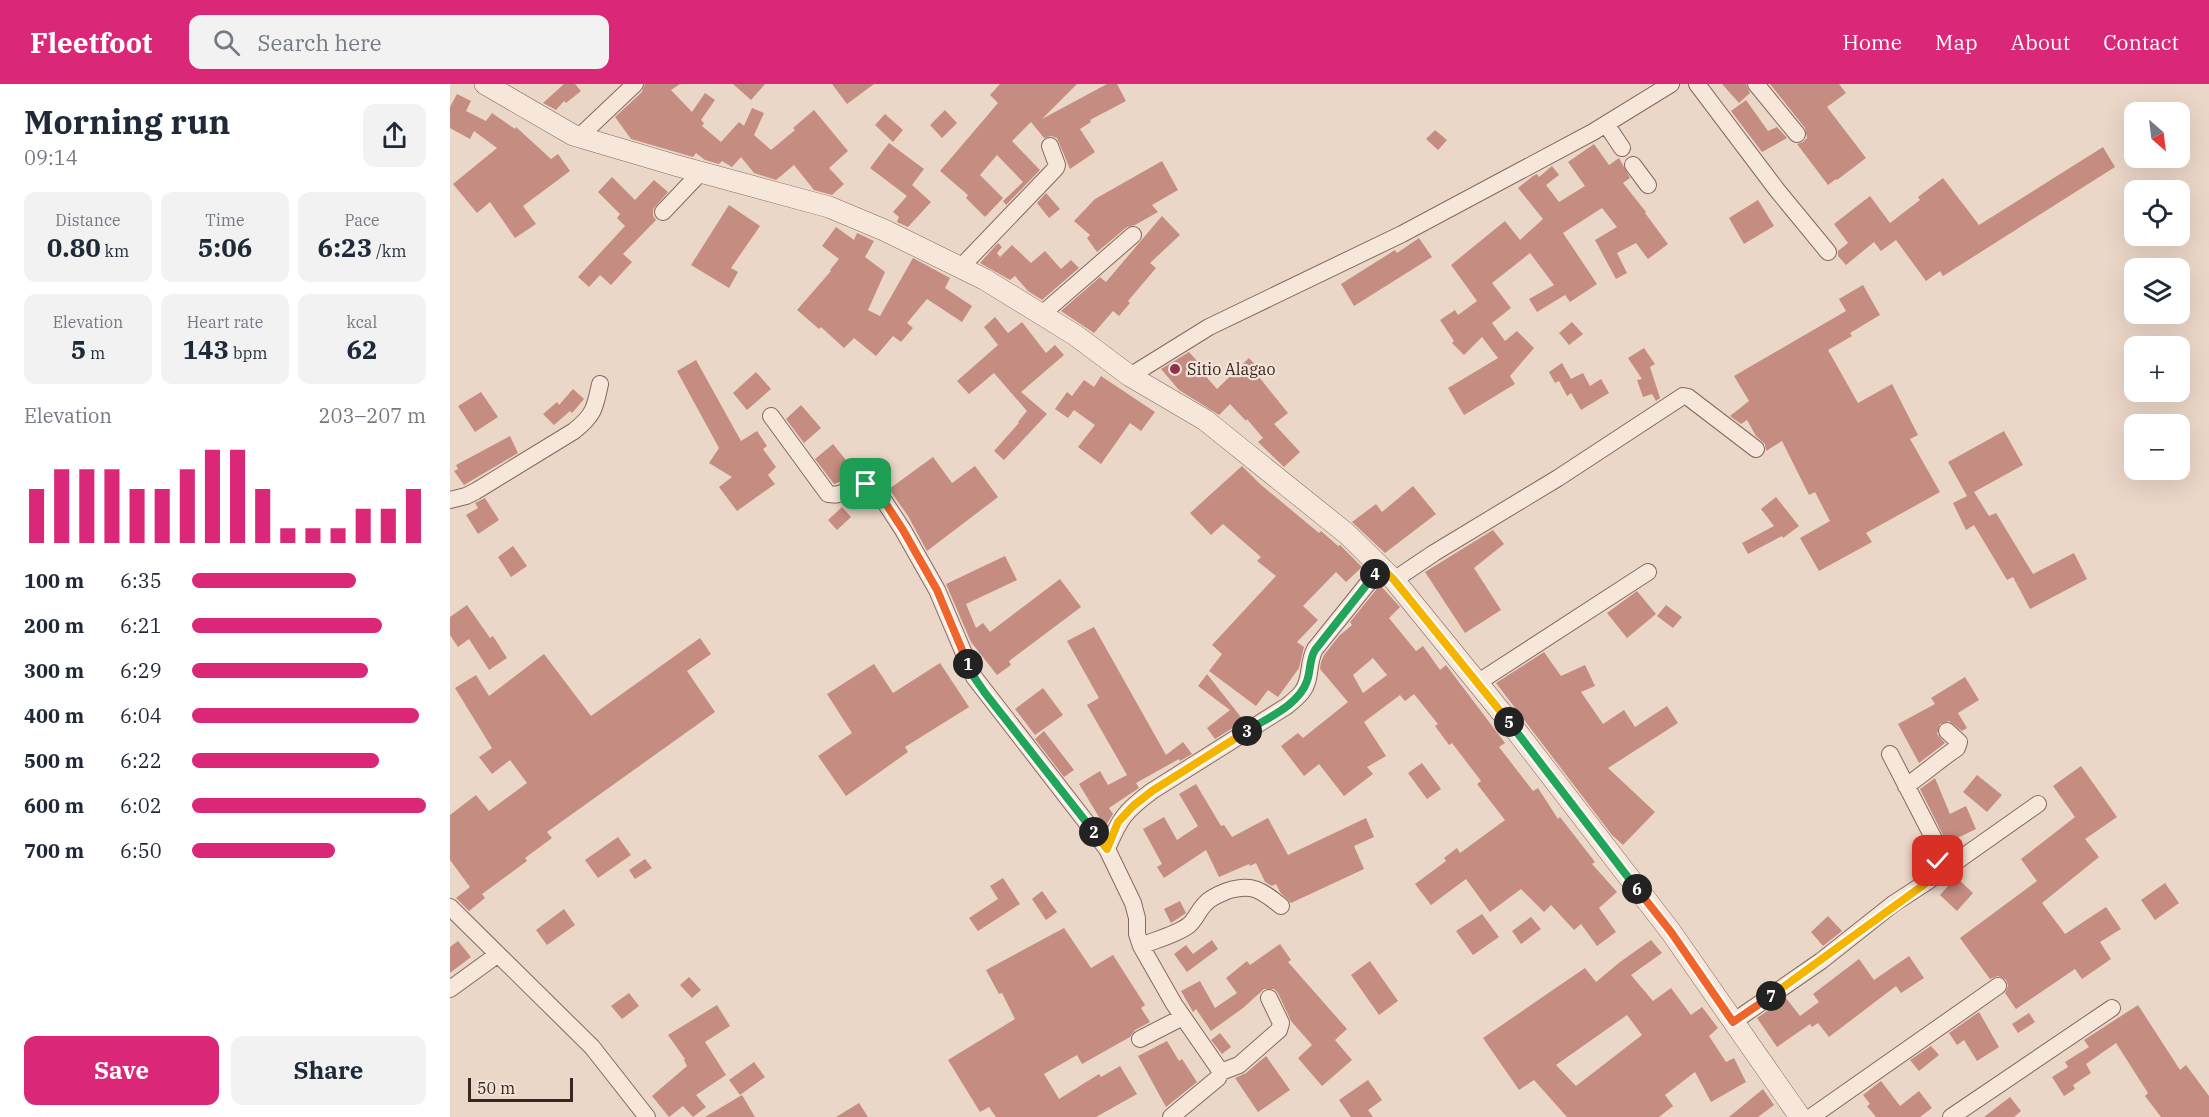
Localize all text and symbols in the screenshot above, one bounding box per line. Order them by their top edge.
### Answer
search box [189,15,609,69]
text: Fleetfoot [30,24,153,61]
icon: search [210,26,243,59]
text: Search here [258,28,381,57]
text: Home [1842,28,1902,56]
text: Map [1935,28,1978,56]
text: About [2011,28,2070,56]
text: Contact [2103,28,2179,56]
text: Morning run [24,100,230,143]
north arrow [2124,102,2190,168]
map controls [2124,102,2190,480]
button: share [363,104,426,167]
text: 09:14 [24,144,78,171]
button: locate [2124,180,2190,246]
text: Distance [55,210,121,230]
text: Time [205,210,245,230]
text: Pace [344,210,380,230]
text: 0.80 [47,230,101,264]
text: 5:06 [198,230,252,264]
text: 6:23 [318,230,372,264]
text: km [101,241,129,261]
text: /km [372,241,406,261]
button: layers [2124,258,2190,324]
text: Elevation [53,312,123,332]
text: Heart rate [187,312,263,332]
text: kcal [347,312,377,332]
text: 5 [71,332,86,366]
text: 143 [182,332,229,366]
text: 62 [346,332,378,366]
button: + [2124,336,2190,402]
text: m [86,343,105,363]
text: bpm [229,343,268,363]
place label: Sitio Alagao [1187,359,1276,379]
marker: Sitio Alagao [1168,362,1182,376]
text: Elevation [24,402,112,429]
text: 203–207 m [319,402,426,429]
button: − [2124,414,2190,480]
pin [840,458,891,509]
icon: arrive [849,467,882,500]
pin: 4 [1360,559,1390,589]
text: 4 [1370,564,1380,584]
text: 100 m [24,567,84,594]
text: 6:35 [120,567,162,594]
text: 200 m [24,612,84,639]
text: 6:21 [120,612,162,639]
pin: 1 [953,649,983,679]
text: 1 [963,654,973,674]
text: 300 m [24,657,84,684]
text: 6:29 [120,657,162,684]
text: 400 m [24,702,84,729]
text: 6:04 [120,702,162,729]
pin: 5 [1494,707,1524,737]
text: 5 [1504,712,1514,732]
pin: 3 [1232,716,1262,746]
text: 3 [1242,721,1252,741]
text: 500 m [24,747,84,774]
text: 6:22 [120,747,162,774]
text: 600 m [24,792,84,819]
text: 6:02 [120,792,162,819]
pin: 2 [1079,817,1109,847]
text: 2 [1089,822,1099,842]
pin [1912,835,1963,886]
text: 700 m [24,837,84,864]
text: 6:50 [120,837,162,864]
icon: check [1921,844,1954,877]
pin: 6 [1622,874,1652,904]
text: 6 [1632,879,1642,899]
pin: 7 [1756,981,1786,1011]
text: 7 [1766,986,1776,1006]
button: Save [24,1036,219,1105]
button: Share [231,1036,426,1105]
scale bar [468,1075,573,1102]
text: 50 m [477,1078,515,1098]

